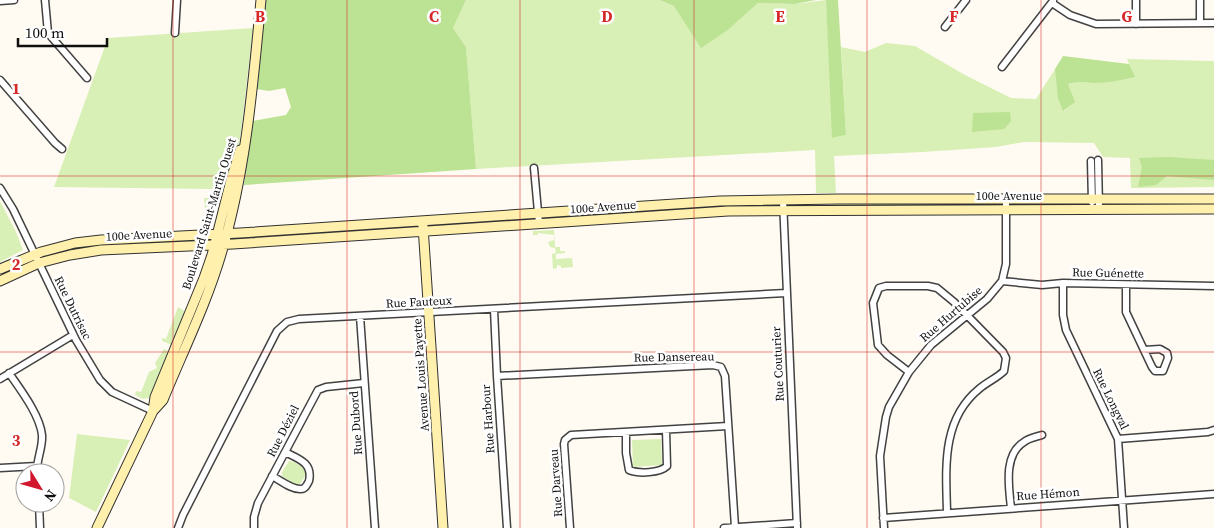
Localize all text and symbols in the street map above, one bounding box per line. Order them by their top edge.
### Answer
text: B [255,5,266,27]
text: C [429,5,439,27]
text: D [601,5,613,27]
text: E [775,5,785,27]
text: F [949,5,959,27]
text: G [1122,5,1133,27]
scale bar [18,15,106,47]
text: 100 m [25,22,65,43]
text: 1 [12,77,20,99]
street label: Boulevard Saint-Martin Ouest [178,136,240,292]
street label: 100e Avenue [976,188,1042,204]
street label: 100e Avenue [569,197,637,217]
street label: 100e Avenue [105,225,173,245]
text: 2 [12,253,21,275]
street label: Rue Guénette [1072,264,1144,282]
street label: Rue Dutrisac [51,274,95,343]
street label: Rue Hurtubise [916,282,986,346]
street label: Rue Fauteux [385,292,453,312]
street label: Avenue Louis Payette [409,318,433,432]
street label: Rue Couturier [768,326,788,402]
street label: Rue Dansereau [634,348,714,366]
street label: Rue Longval [1089,366,1133,433]
street label: Rue Harbour [478,384,498,454]
street label: Rue Dubord [346,390,366,456]
street label: Rue Déziel [263,402,303,460]
text: 3 [12,429,21,451]
street label: Rue Darveau [546,448,566,518]
north arrow [15,463,65,513]
street label: Rue Hémon [1016,484,1080,504]
text: N [39,486,61,506]

